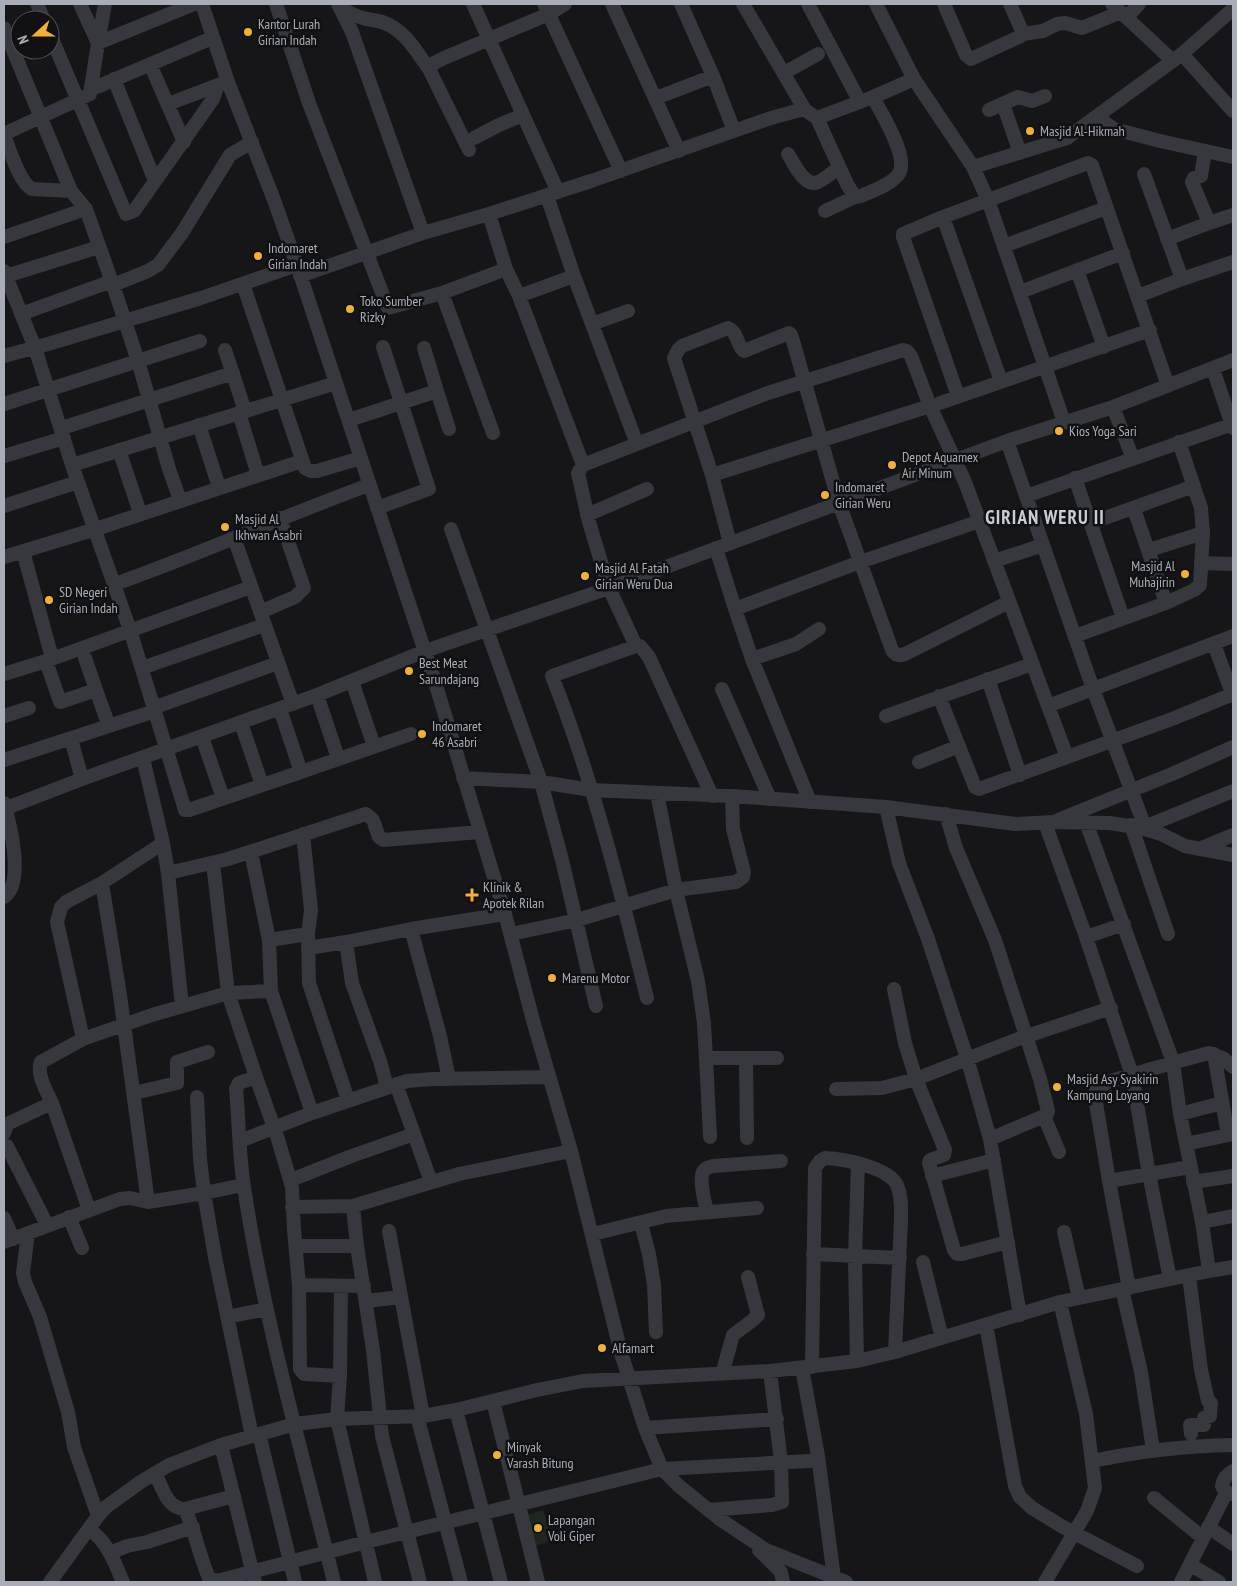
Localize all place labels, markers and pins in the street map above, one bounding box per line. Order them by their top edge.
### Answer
place label: Kantor Lurah Girian Indah [258,15,320,49]
marker: Kantor Lurah Girian Indah [242,26,254,38]
place label: Masjid Al-Hikmah [1040,122,1125,140]
marker: Masjid Al-Hikmah [1024,125,1036,137]
place label: Indomaret Girian Indah [268,239,327,273]
marker: Indomaret Girian Indah [252,250,264,262]
place label: Toko Sumber Rizky [360,292,422,326]
marker: Toko Sumber Rizky [344,303,356,315]
place label: Kios Yoga Sari [1069,422,1137,440]
marker: Kios Yoga Sari [1053,425,1065,437]
place label: Depot Aquamex Air Minum [902,448,979,482]
marker: Depot Aquamex Air Minum [886,459,898,471]
place label: Indomaret Girian Weru [835,478,891,512]
marker: Indomaret Girian Weru [819,489,831,501]
place label: Masjid Al Ikhwan Asabri [235,510,302,544]
marker: Masjid Al Ikhwan Asabri [219,521,231,533]
place label: Masjid Al Muhajirin [1129,557,1176,591]
place label: Masjid Al Fatah Girian Weru Dua [595,559,673,593]
marker: Masjid Al Muhajirin [1179,568,1191,580]
marker: Masjid Al Fatah Girian Weru Dua [579,570,591,582]
place label: SD Negeri Girian Indah [59,583,118,617]
marker: SD Negeri Girian Indah [43,594,55,606]
place label: Best Meat Sarundajang [419,654,479,688]
marker: Best Meat Sarundajang [403,665,415,677]
place label: Indomaret 46 Asabri [432,717,482,751]
marker: Indomaret 46 Asabri [416,728,428,740]
place label: Klinik & Apotek Rilan [483,878,544,912]
marker: Klinik & Apotek Rilan [465,888,479,902]
place label: Marenu Motor [562,969,630,987]
marker: Marenu Motor [546,972,558,984]
place label: Masjid Asy Syakirin Kampung Loyang [1067,1070,1158,1104]
marker: Masjid Asy Syakirin Kampung Loyang [1051,1081,1063,1093]
place label: Alfamart [612,1339,654,1357]
marker: Alfamart [596,1342,608,1354]
place label: Minyak Varash Bitung [506,1438,574,1472]
marker: Minyak Varash Bitung [491,1449,503,1461]
place label: Lapangan Voli Giper [547,1511,595,1545]
marker: Lapangan Voli Giper [532,1522,544,1534]

